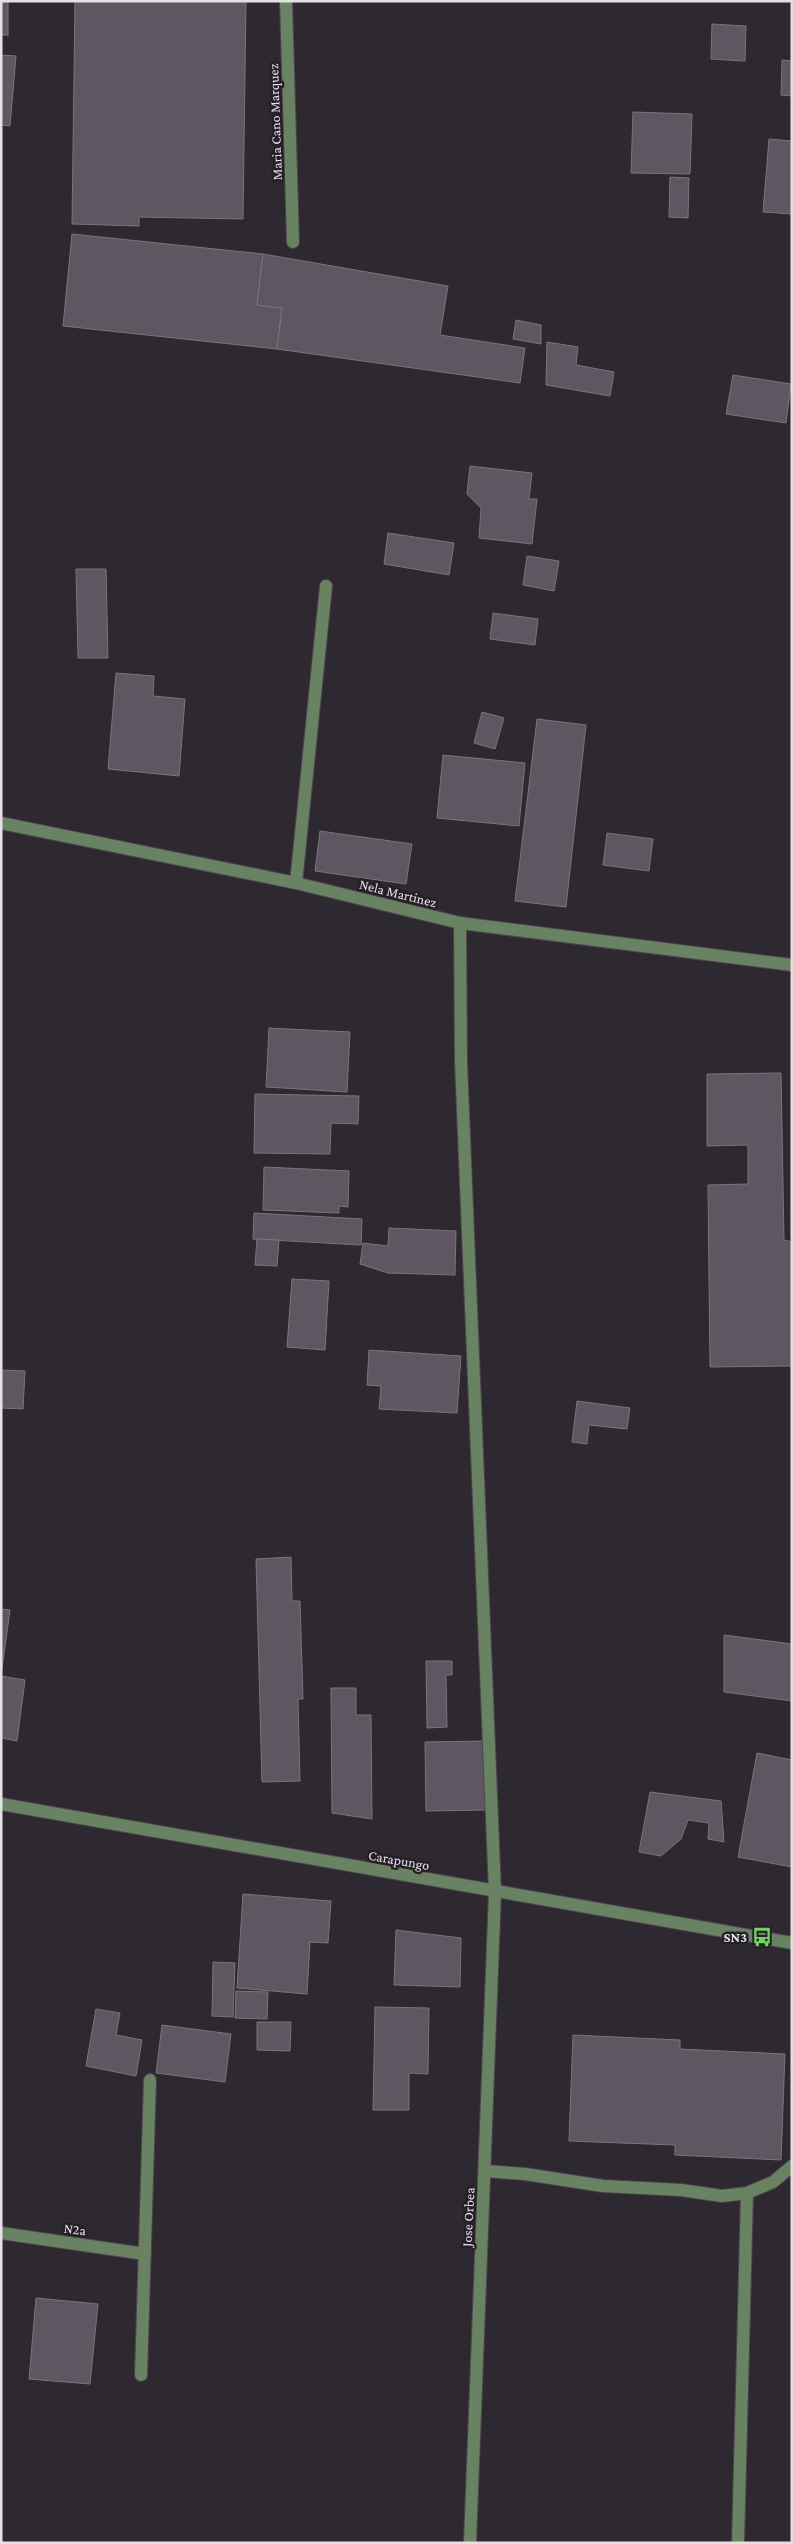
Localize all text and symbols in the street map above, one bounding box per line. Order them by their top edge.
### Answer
street label: Maria Cano Marquez [265,63,285,181]
street label: Nela Martinez [358,876,438,910]
street label: Carapungo [367,1847,431,1873]
bus stop icon: SN3 [751,1926,773,1948]
place label: SN3 [724,1929,747,1945]
street label: Jose Orbea [458,2186,478,2249]
street label: N2a [63,2220,88,2239]

